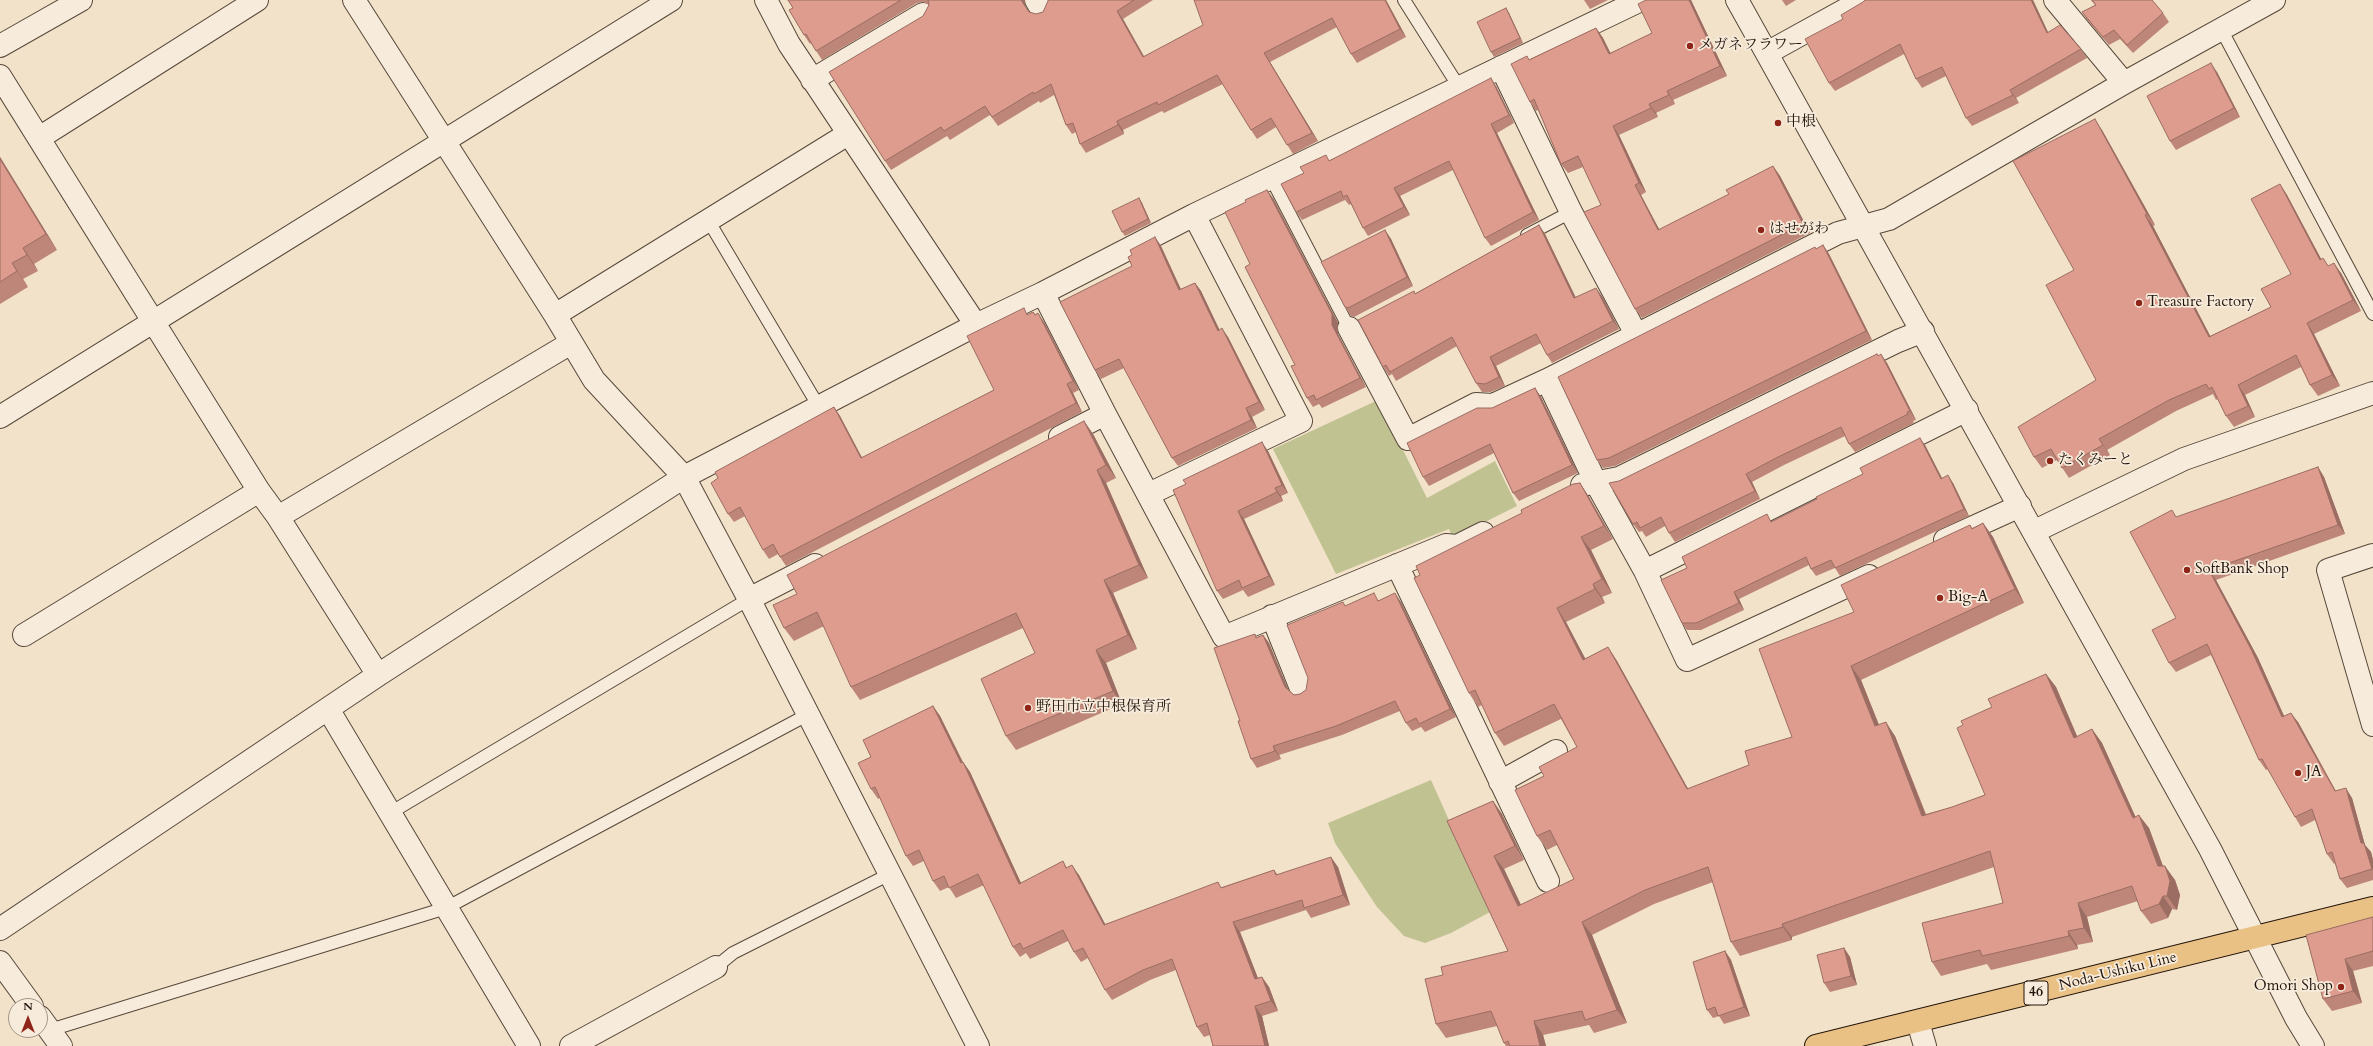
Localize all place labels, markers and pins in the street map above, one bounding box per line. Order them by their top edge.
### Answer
place label: メガネフラワー [1698,37,1803,55]
marker: メガネフラワー [1685,41,1695,51]
place label: 中根 [1786,114,1816,132]
marker: 中根 [1773,118,1783,128]
place label: はせがわ [1769,221,1829,239]
marker: はせがわ [1756,225,1766,235]
place label: Treasure Factory [2147,294,2254,312]
marker: Treasure Factory [2134,298,2144,308]
place label: たくみーと [2058,452,2133,470]
marker: たくみーと [2045,456,2055,466]
place label: SoftBank Shop [2195,561,2289,579]
marker: SoftBank Shop [2182,565,2192,575]
place label: Big-A [1948,589,1988,607]
marker: Big-A [1935,593,1945,603]
place label: 野田市立中根保育所 [1036,699,1171,717]
marker: 野田市立中根保育所 [1023,703,1033,713]
place label: JA [2306,764,2322,782]
marker: JA [2293,768,2303,778]
place label: Omori Shop [2254,978,2333,996]
marker: Omori Shop [2336,982,2346,992]

